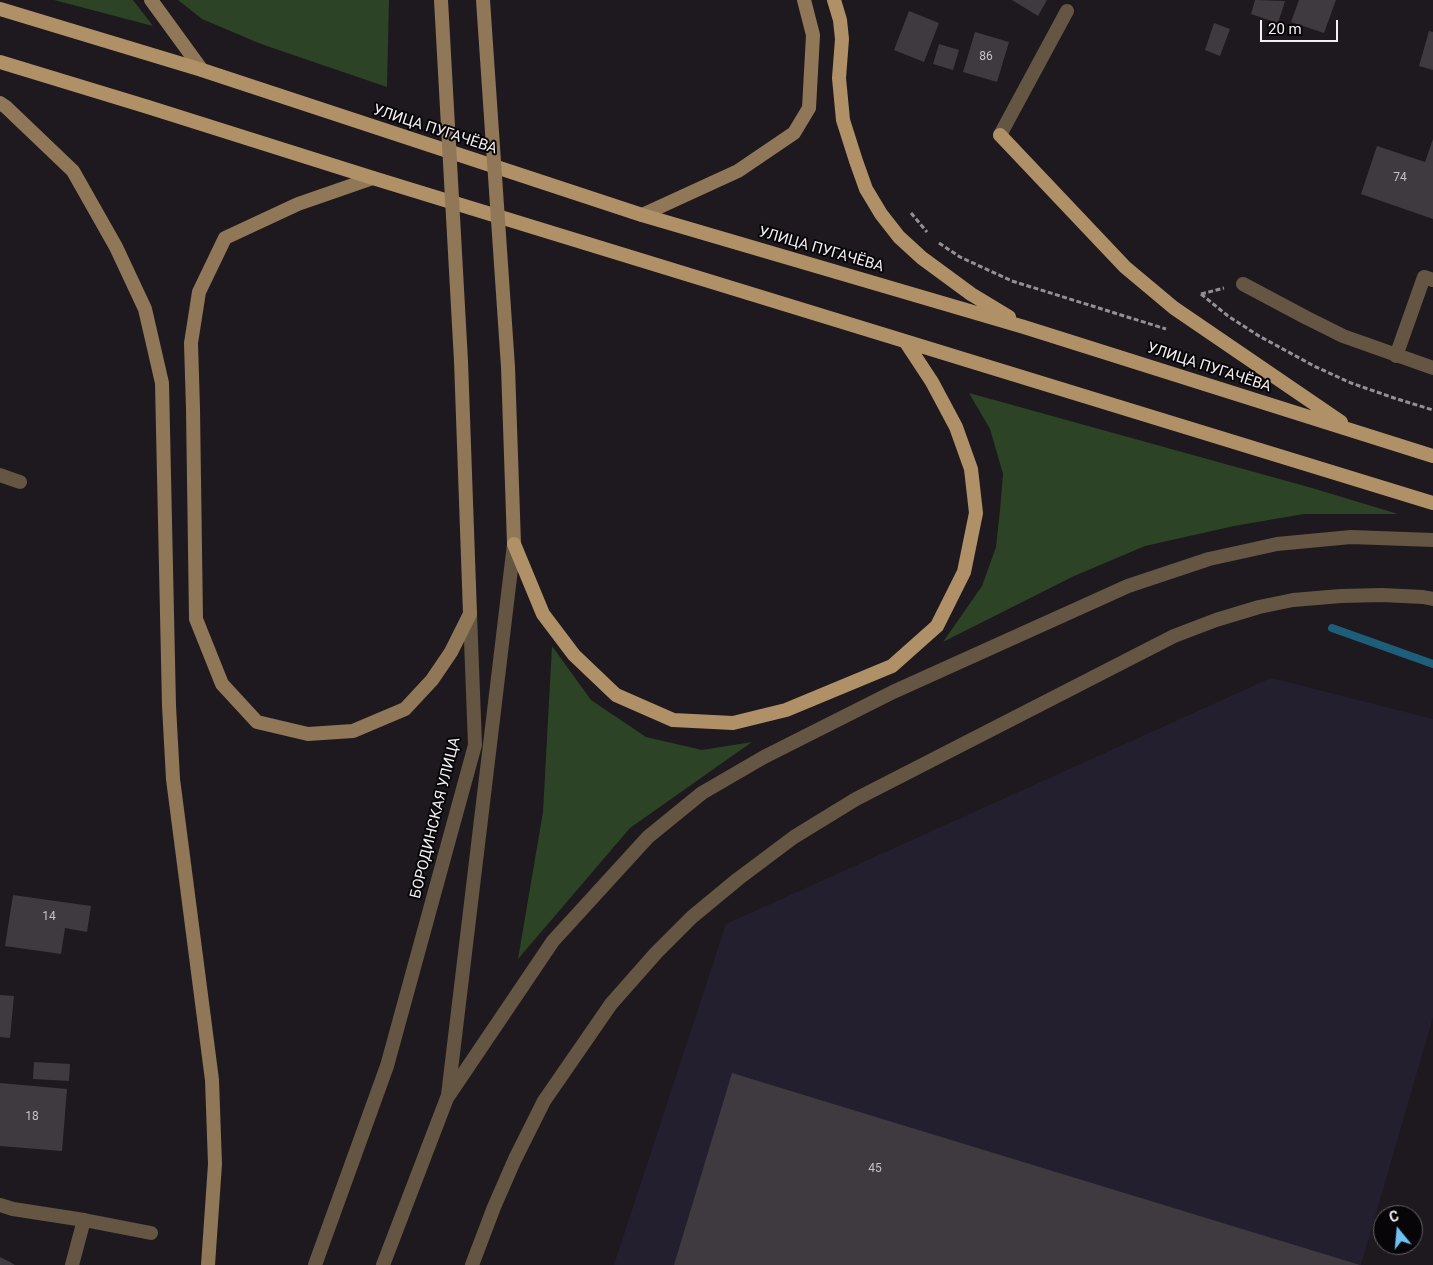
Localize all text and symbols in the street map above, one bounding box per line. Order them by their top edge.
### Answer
scale bar [1263,10,1340,42]
text: 20 m [1268,20,1302,38]
house number: 86 [979,50,993,64]
street label: УЛИЦА ПУГАЧЁВА [371,101,499,159]
house number: 74 [1393,171,1407,185]
street label: УЛИЦА ПУГАЧЁВА [756,224,886,276]
street label: УЛИЦА ПУГАЧЁВА [1145,339,1273,397]
street label: БОРОДИНСКАЯ УЛИЦА [407,735,465,901]
house number: 14 [42,910,56,924]
house number: 18 [25,1110,39,1124]
house number: 45 [868,1162,882,1176]
north arrow [1373,1205,1423,1255]
text: С [1387,1208,1401,1226]

